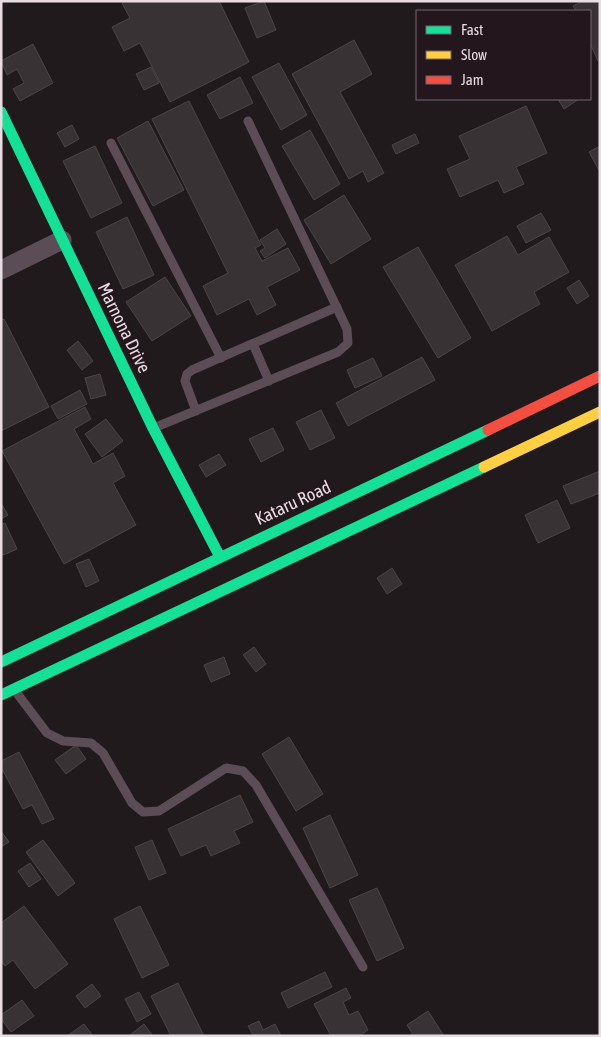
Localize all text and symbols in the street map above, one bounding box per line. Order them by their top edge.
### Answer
legend [416,10,591,100]
text: Fast [461,21,483,38]
text: Slow [461,46,487,63]
text: Jam [461,71,484,88]
street label: Marnona Drive [94,279,155,376]
street label: Kataru Road [252,476,334,529]

